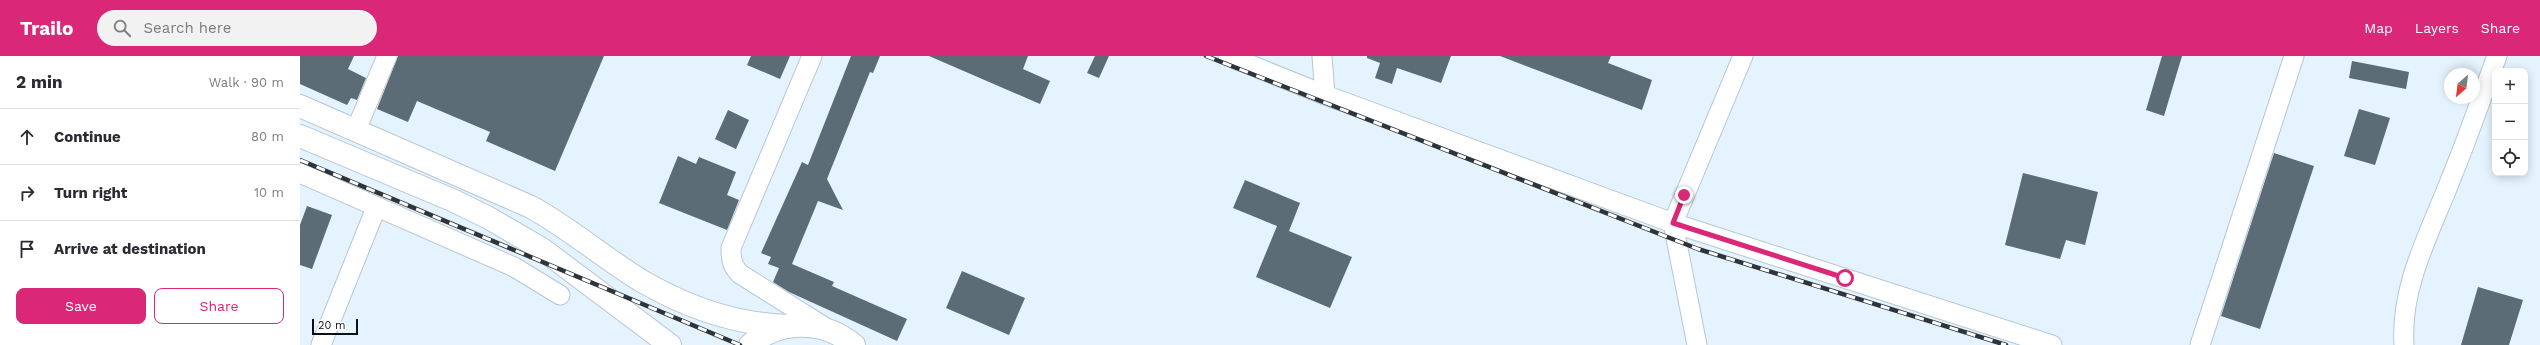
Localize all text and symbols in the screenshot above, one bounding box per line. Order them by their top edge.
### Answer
search box [97,10,377,46]
text: Trailo [20,17,73,40]
icon: search [111,17,133,39]
text: Search here [143,19,231,37]
text: Map [2364,20,2393,36]
text: Layers [2415,20,2459,36]
text: Share [2481,20,2520,36]
north arrow [2444,68,2480,104]
map controls [2492,68,2528,176]
button: + [2492,68,2528,104]
text: 2 min [16,72,62,92]
text: Walk · 90 m [209,75,284,90]
button: − [2492,104,2528,140]
icon: ahead [16,126,38,148]
text: Continue [54,128,121,146]
text: 80 m [251,129,284,144]
button: locate [2492,140,2528,176]
icon: right [16,182,38,204]
text: Turn right [54,184,127,202]
text: 10 m [254,185,284,200]
route end [1675,186,1693,204]
icon: arrive [16,238,38,260]
text: Arrive at destination [54,240,206,258]
route start [1836,269,1854,287]
button: Save [16,288,146,324]
button: Share [154,288,284,324]
scale bar [312,317,358,336]
text: 20 m [318,319,346,332]

